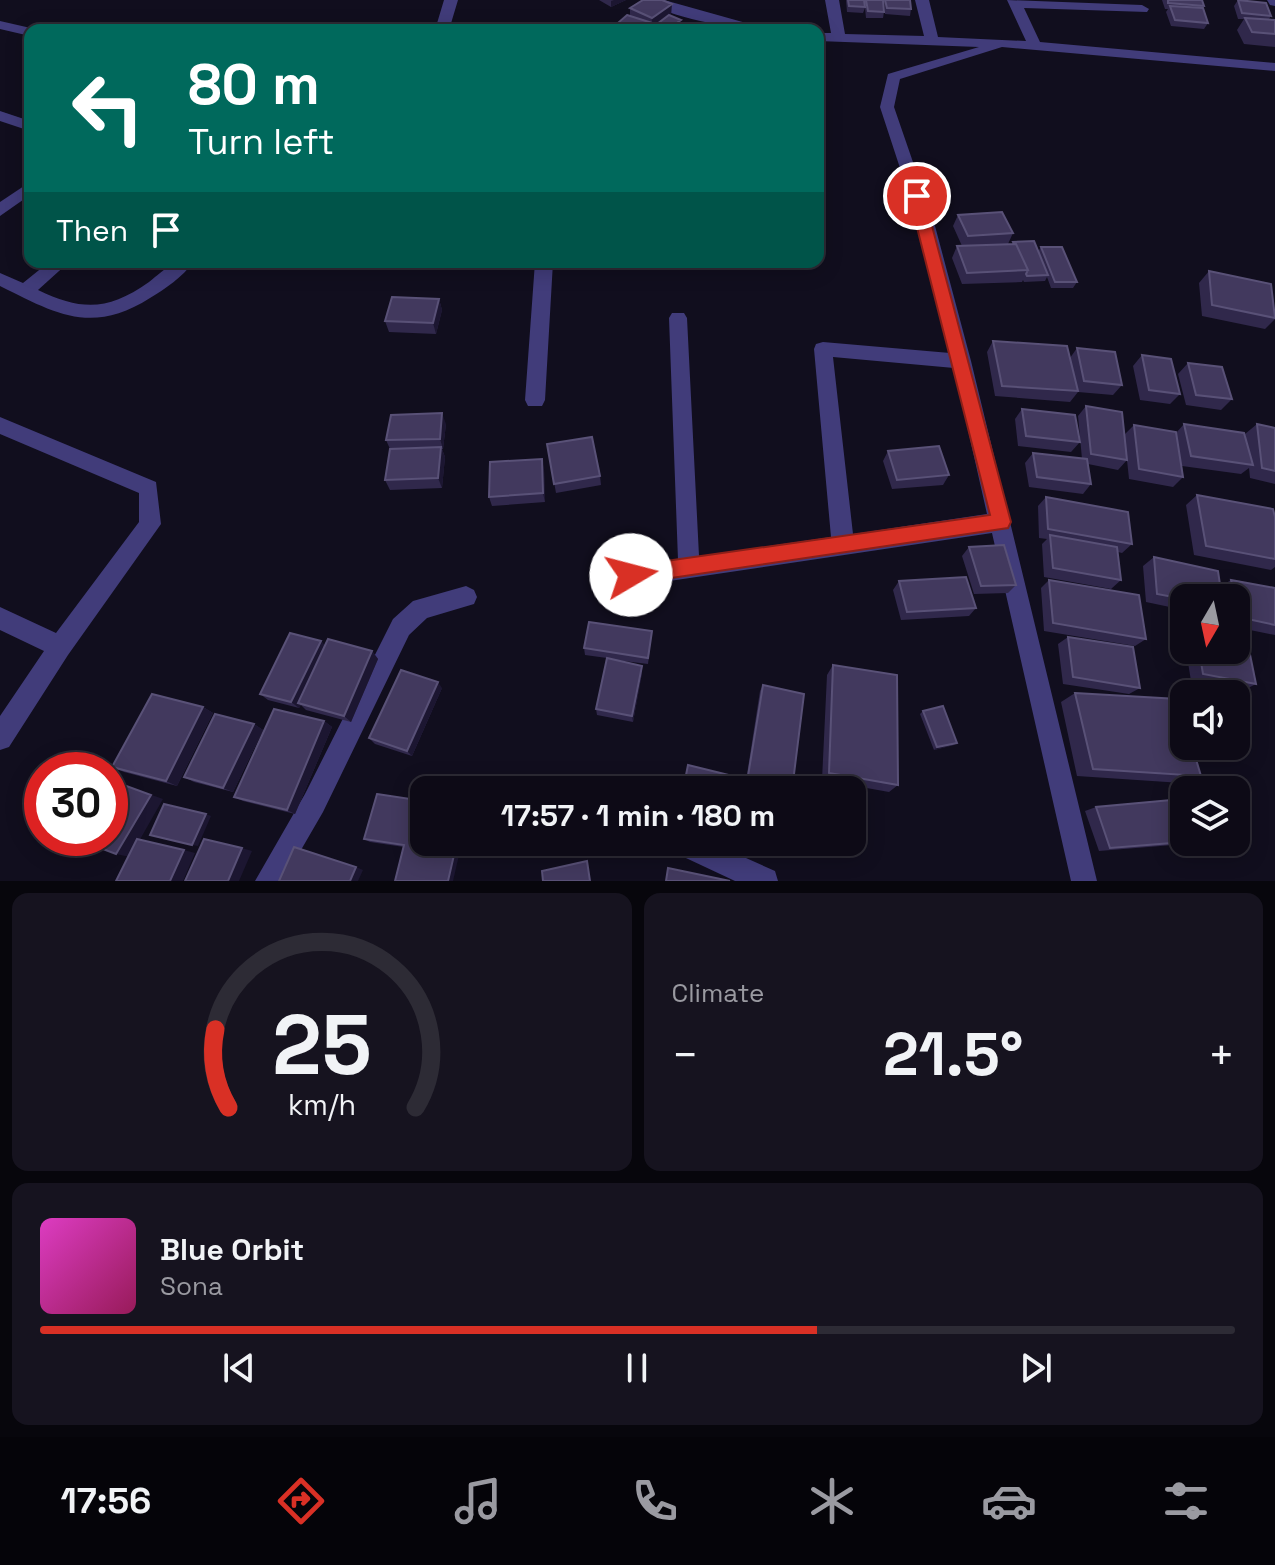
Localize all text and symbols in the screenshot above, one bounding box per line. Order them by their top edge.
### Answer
text: 80 m [188,49,320,120]
icon: left [56,56,160,160]
text: Turn left [188,119,335,165]
pin [883,162,951,230]
icon: arrive [895,174,939,218]
icon: arrive [144,208,188,252]
text: Then [56,211,128,250]
position arrow [589,533,673,617]
north arrow [1170,584,1250,664]
map controls [1170,584,1250,856]
button: sound [1170,680,1250,760]
speed limit sign: 30 [24,752,128,856]
button: layers [1170,776,1250,856]
text: 17:57 · 1 min · 180 m [501,796,775,835]
text: Climate [672,976,764,1010]
text: 25 [272,992,371,1098]
text: 21.5° [883,1016,1023,1093]
text: − [672,1027,699,1083]
text: + [1208,1027,1235,1083]
text: km/h [288,1087,356,1123]
text: Blue Orbit [160,1230,304,1269]
text: Sona [160,1269,223,1303]
icon: previous [217,1346,261,1390]
icon: pause [615,1346,659,1390]
icon: next [1014,1346,1058,1390]
icon: directions [273,1473,329,1529]
icon: music [450,1473,506,1529]
icon: phone [627,1473,683,1529]
icon: climate [804,1473,860,1529]
icon: car [981,1473,1037,1529]
icon: filters [1158,1473,1214,1529]
text: 17:56 [61,1478,151,1524]

